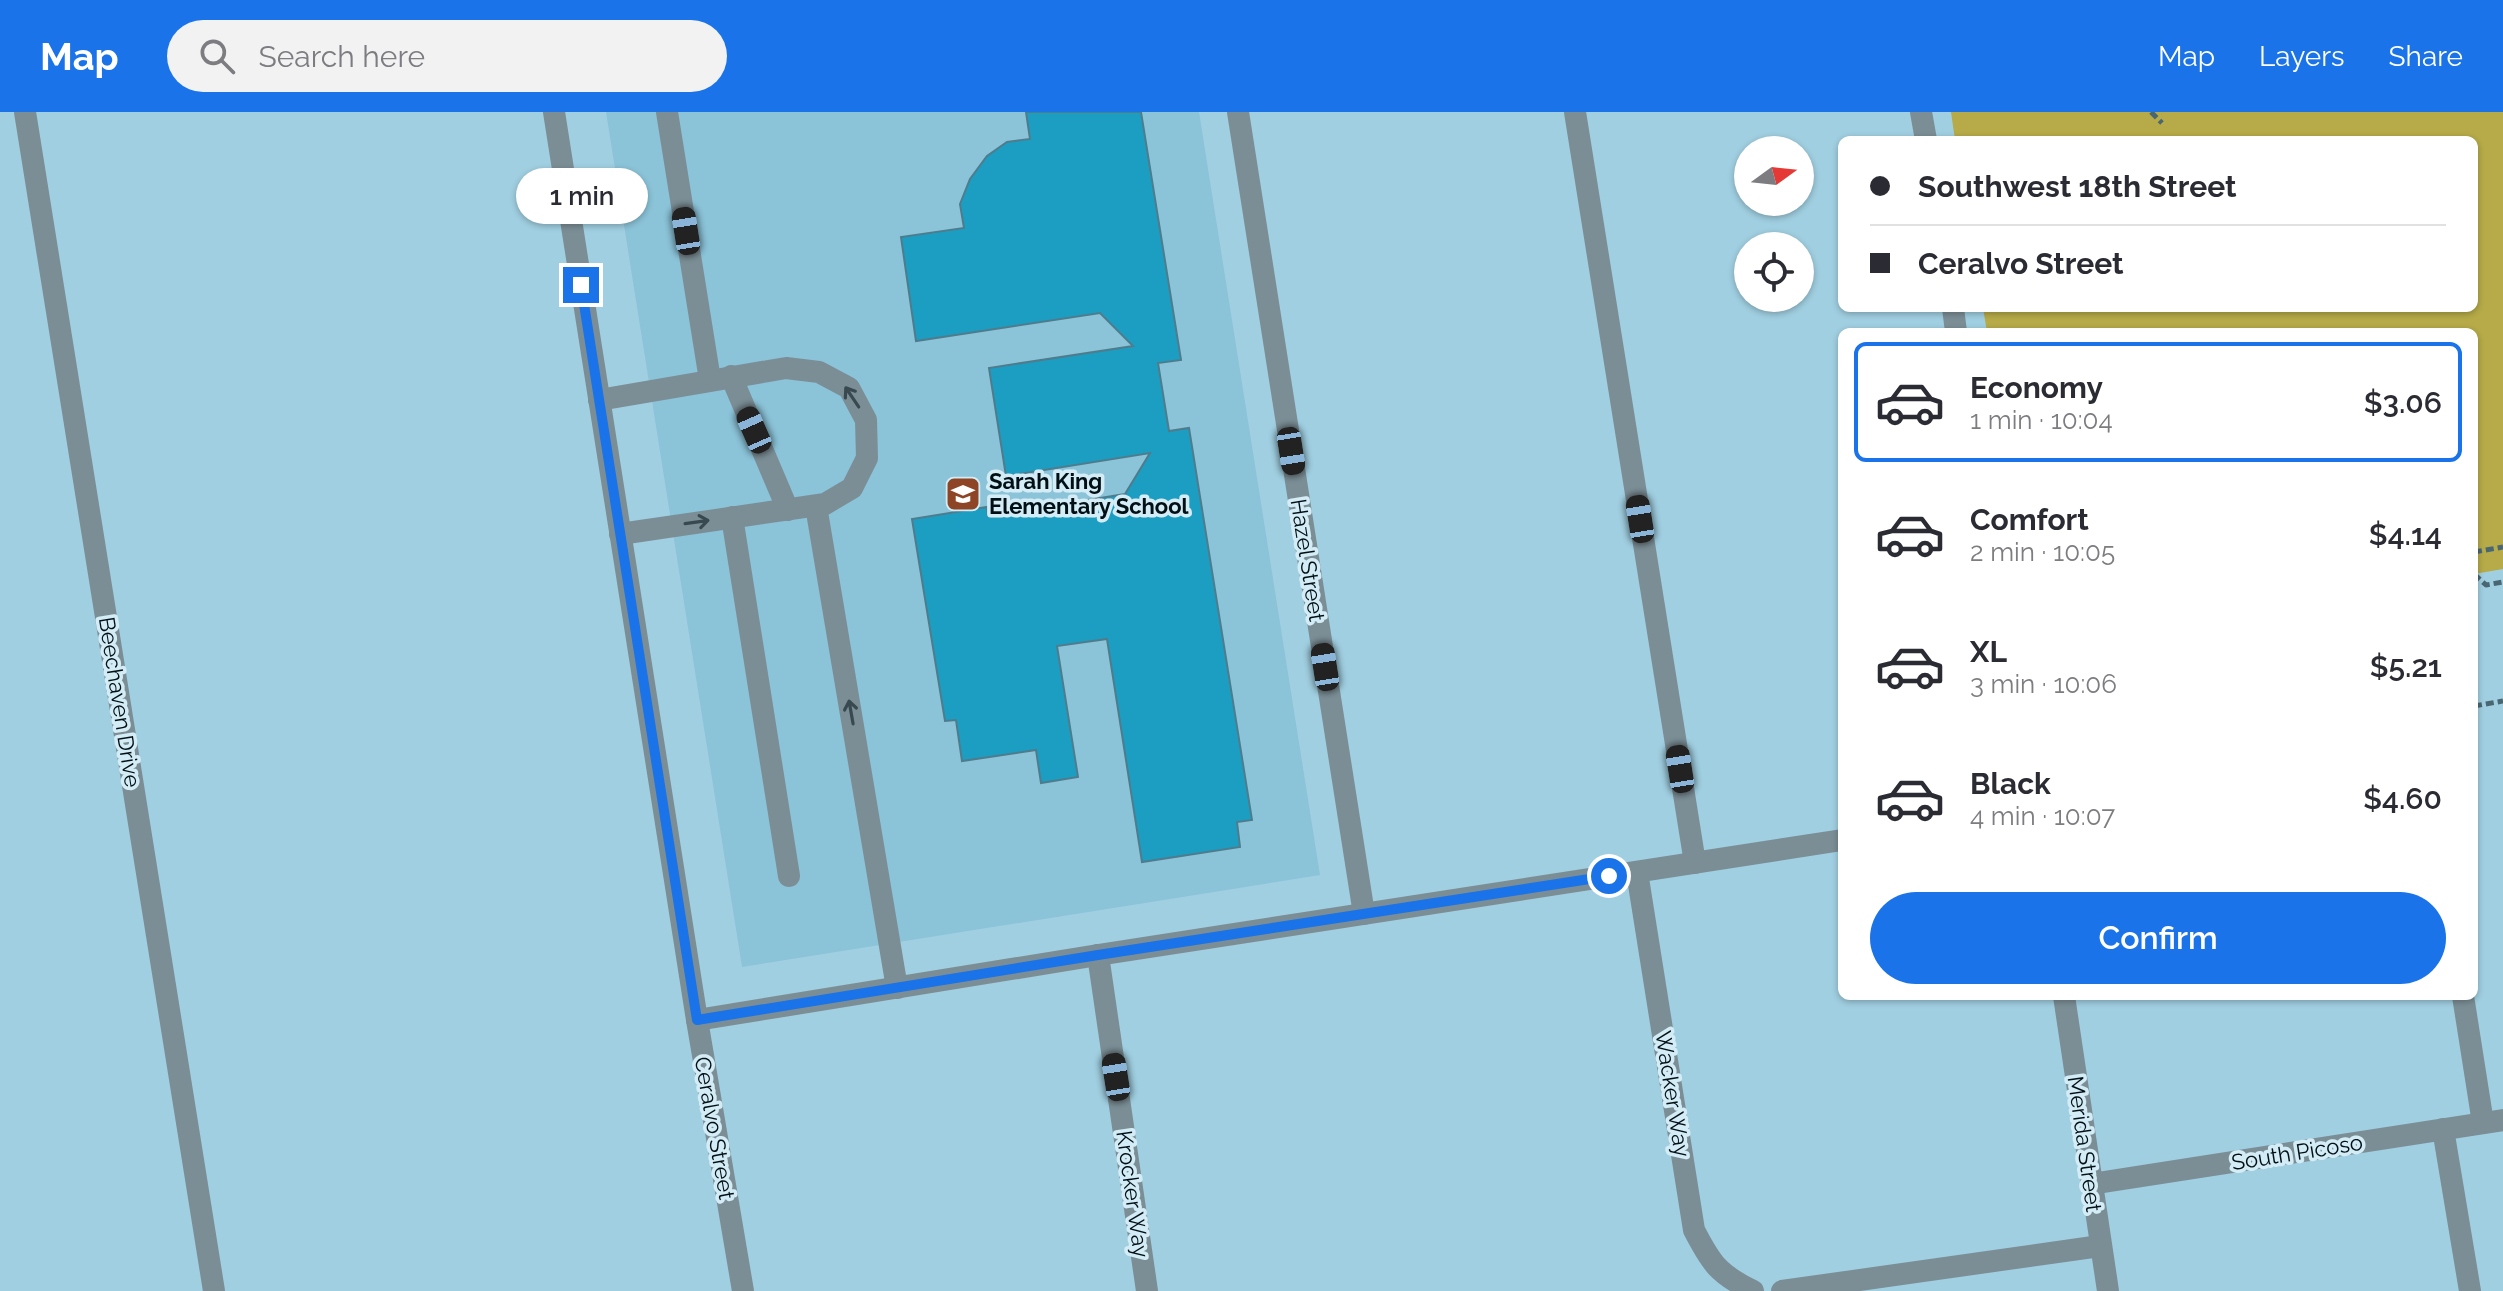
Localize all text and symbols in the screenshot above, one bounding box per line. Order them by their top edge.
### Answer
search box [167,20,727,92]
text: Map [40,34,119,79]
icon: search [195,34,239,78]
text: Search here [259,39,425,74]
text: Map [2158,40,2215,73]
text: Layers [2259,40,2345,73]
text: Share [2389,40,2463,73]
north arrow [1734,136,1814,216]
map controls [1734,136,1814,312]
callout: 1 min [515,169,647,225]
text: Southwest 18th Street [1918,169,2236,204]
text: 1 min [550,181,614,211]
car [670,205,702,257]
button: locate [1734,232,1814,312]
text: Ceralvo Street [1918,246,2124,281]
route end [563,267,599,303]
icon: car [1874,366,1946,438]
text: Economy [1970,370,2103,405]
text: $3.06 [2364,385,2442,420]
one-way arrow [843,386,860,409]
car [733,403,775,457]
text: 1 min · 10:04 [1970,405,2113,435]
car [1275,425,1307,477]
place label: Sarah King Elementary School [989,468,1190,519]
school or university icon: Sarah King Elementary School [944,475,982,513]
car [1624,493,1656,545]
street label: Hazel Street [1285,497,1331,624]
icon: car [1874,498,1946,570]
text: Comfort [1970,502,2089,537]
one-way arrow [684,514,709,529]
text: $4.14 [2369,517,2442,552]
text: 2 min · 10:05 [1970,537,2115,567]
street label: Beechaven Drive [94,615,146,789]
icon: car [1874,630,1946,702]
text: XL [1970,634,2007,669]
car [1309,641,1341,693]
text: $5.21 [2370,649,2442,684]
text: 3 min · 10:06 [1970,669,2117,699]
one-way arrow [842,700,857,725]
car [1664,743,1696,795]
icon: car [1874,762,1946,834]
text: Black [1970,766,2051,801]
text: $4.60 [2363,781,2442,816]
text: 4 min · 10:07 [1970,801,2115,831]
route start [1591,858,1627,894]
button: Confirm [1870,892,2446,984]
street label: Wacker Way [1650,1029,1696,1159]
car [1100,1051,1132,1103]
street label: Ceralvo Street [690,1055,740,1202]
street label: Merida Street [2063,1074,2107,1214]
street label: Krocker Way [1111,1129,1155,1259]
street label: South Picoso [2229,1129,2365,1175]

